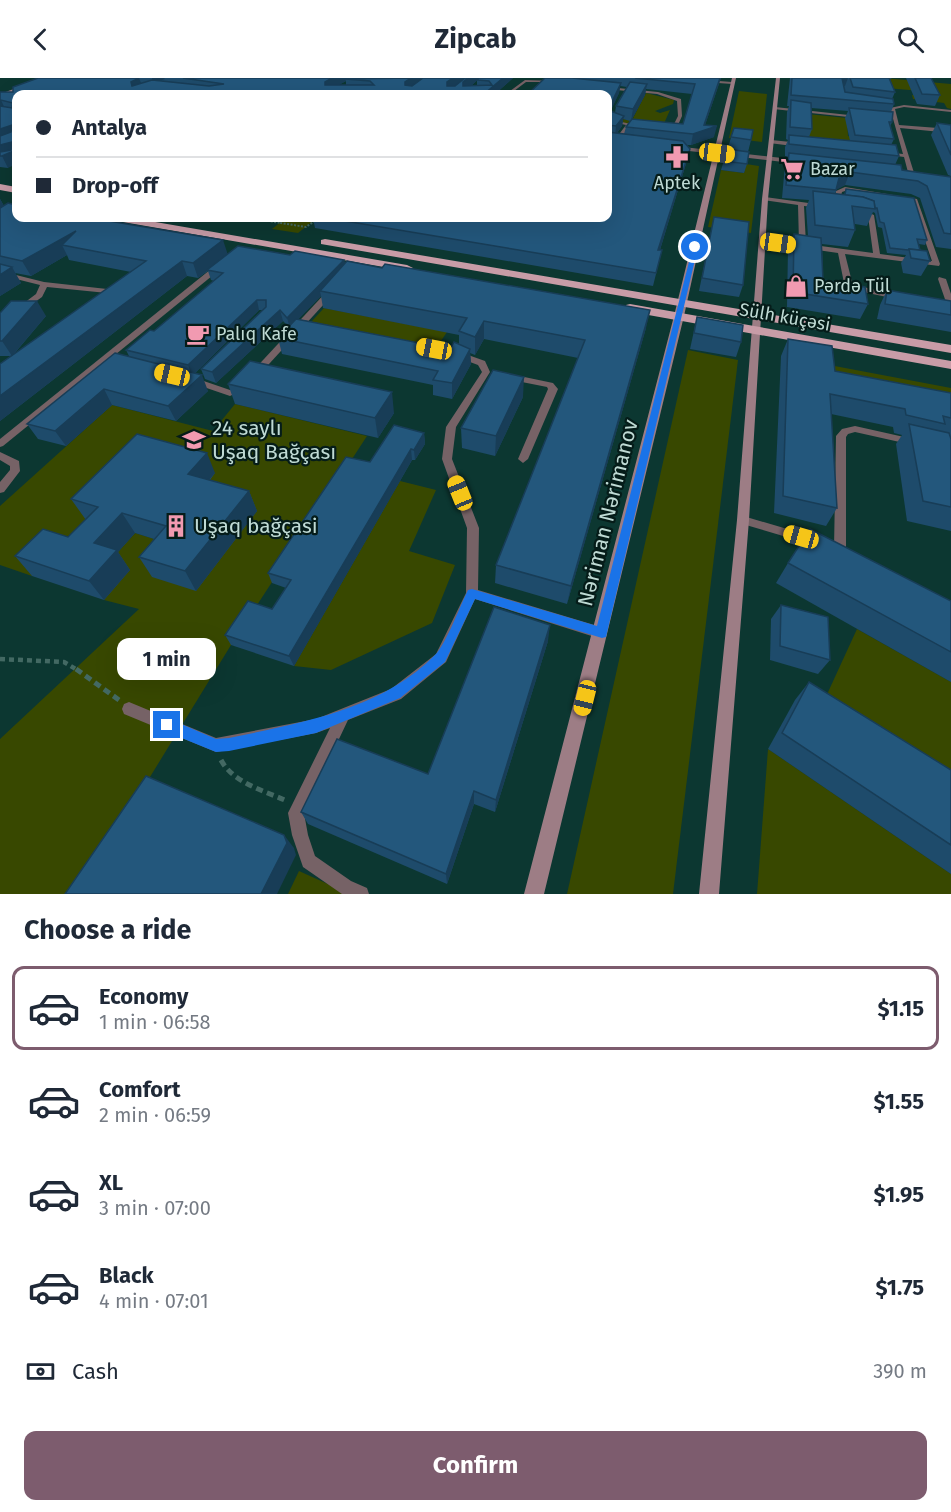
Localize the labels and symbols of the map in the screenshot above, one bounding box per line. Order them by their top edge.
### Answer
car [698,142,736,164]
pharmacy icon: Aptek [664,144,690,170]
supermarket icon: Bazar [779,156,805,182]
place label: Bazar [810,158,855,180]
place label: Aptek [654,172,701,194]
car [759,232,797,254]
route start [681,233,708,260]
shop icon: Pərdə Tül [783,273,809,299]
place label: Pərdə Tül [814,275,890,297]
street label: Sülh küçəsi [738,298,832,336]
cafe icon: Palıq Kafe [185,321,211,347]
place label: Palıq Kafe [216,323,297,345]
car [415,337,453,361]
car [152,362,192,388]
place label: 24 saylı Uşaq Bağçası [212,415,336,465]
street label: Nəriman Nərimanov [572,416,644,609]
school or university icon: 24 saylı Uşaq Bağçası [181,427,207,453]
car [445,473,475,513]
building icon: Uşaq bağçasi [163,513,189,539]
place label: Uşaq bağçasi [194,513,318,539]
car [781,523,821,551]
callout: 1 min [118,638,216,680]
car [572,678,598,718]
route end [153,711,180,738]

